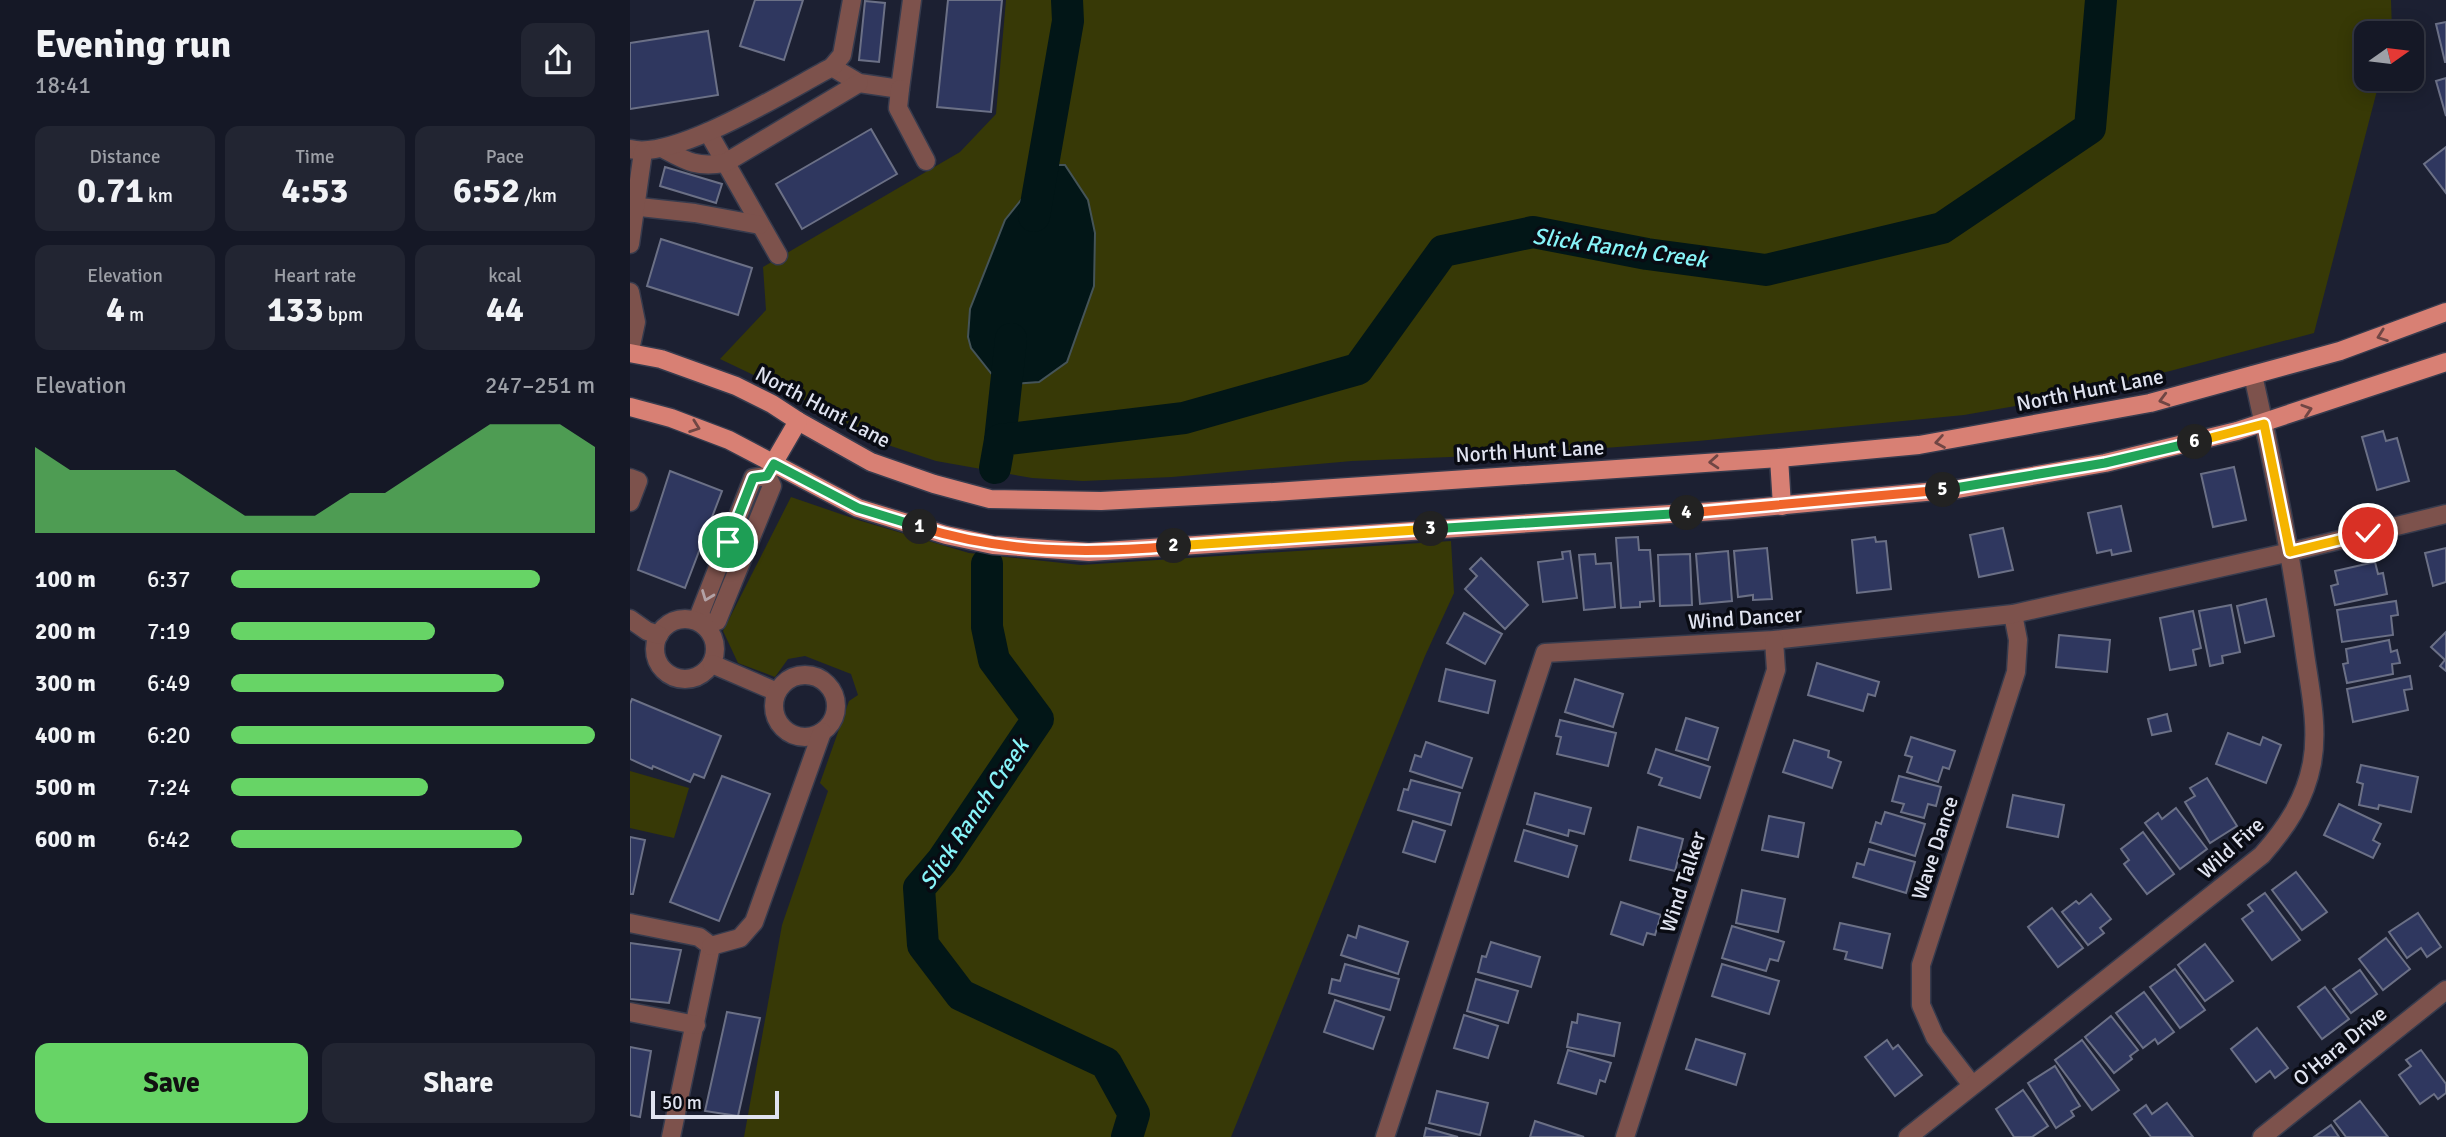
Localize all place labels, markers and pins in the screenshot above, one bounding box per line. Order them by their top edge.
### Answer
pin: 6 [2178,424,2212,460]
pin: 5 [1926,472,1960,508]
pin: 4 [1670,496,1704,530]
pin [2338,503,2398,563]
pin: 1 [902,510,938,544]
pin [698,512,758,572]
pin: 3 [1414,512,1448,546]
pin: 2 [1156,528,1192,564]

